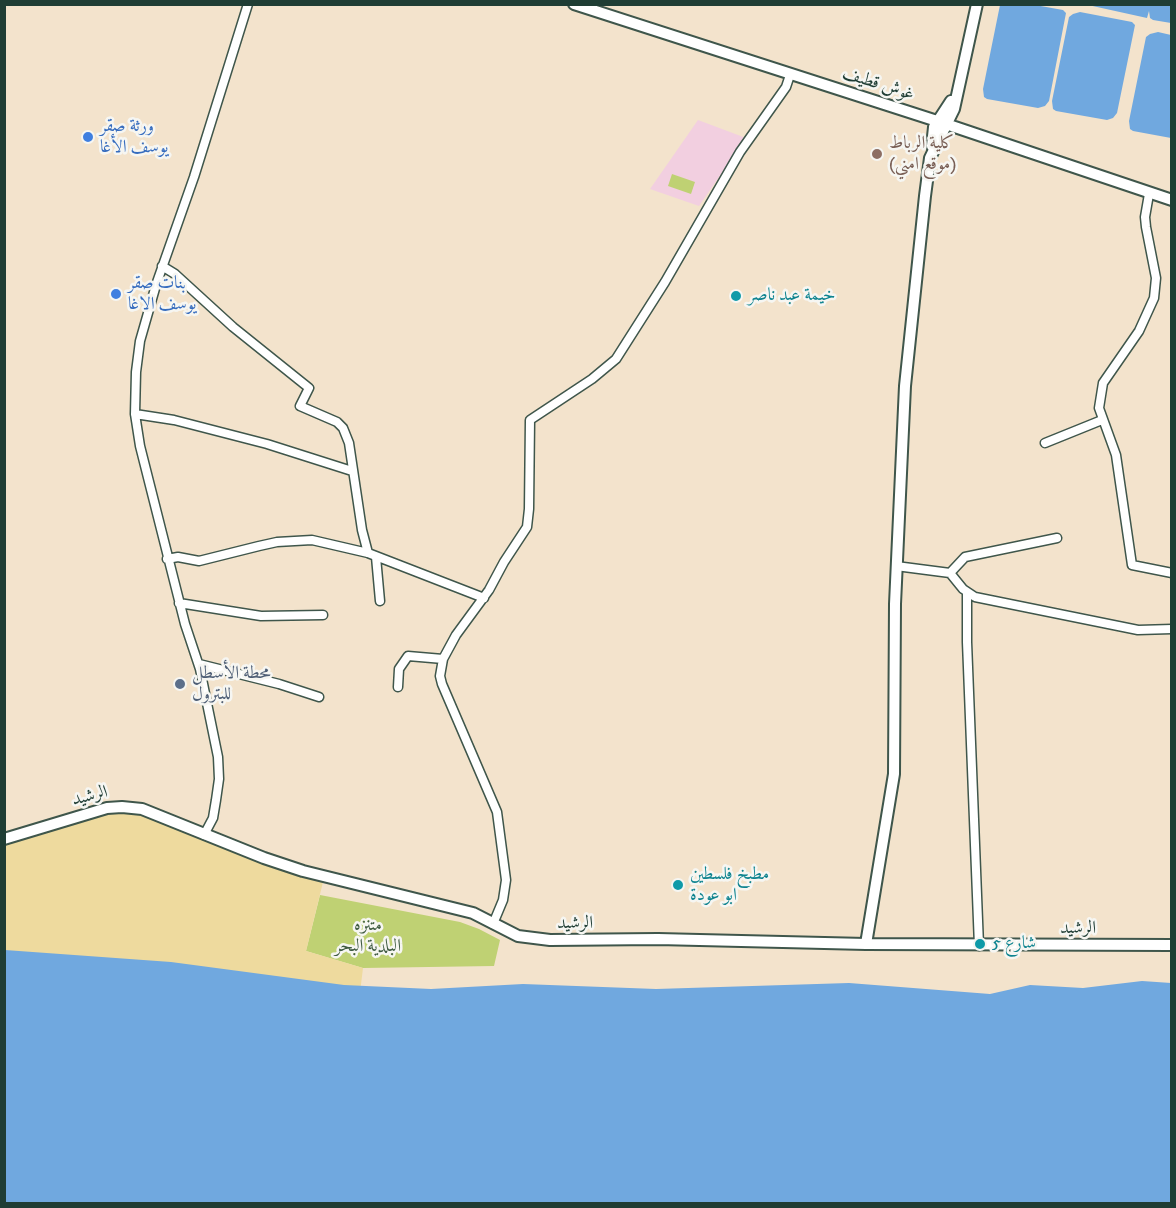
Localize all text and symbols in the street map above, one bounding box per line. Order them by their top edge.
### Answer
street label: غوش قطيف [839,63,917,107]
place label: ورثة صقر يوسف الأغا [100,116,168,158]
marker: ورثة صقر يوسف الأغا [81,130,95,144]
place label: كلية الرباط (موقع امني) [889,133,956,176]
marker: كلية الرباط (موقع امني) [870,147,884,161]
place label: بنات صقر يوسف الاغا [128,273,196,316]
place label: خيمة عبد ناصر [748,285,836,307]
marker: بنات صقر يوسف الاغا [109,287,123,301]
marker: خيمة عبد ناصر [729,289,743,303]
place label: محطة الأسطل للبترول [192,663,271,706]
marker: محطة الأسطل للبترول [173,677,187,691]
street label: الرشيد [70,782,110,812]
place label: مطبخ فلسطين ابو عودة [690,864,769,906]
marker: مطبخ فلسطين ابو عودة [671,878,685,892]
street label: الرشيد [557,913,593,935]
park label: متنزه البلدية البحر [335,915,401,958]
street label: الرشيد [1060,918,1096,940]
place label: شارع 5 [992,933,1036,955]
marker: شارع 5 [973,937,987,951]

